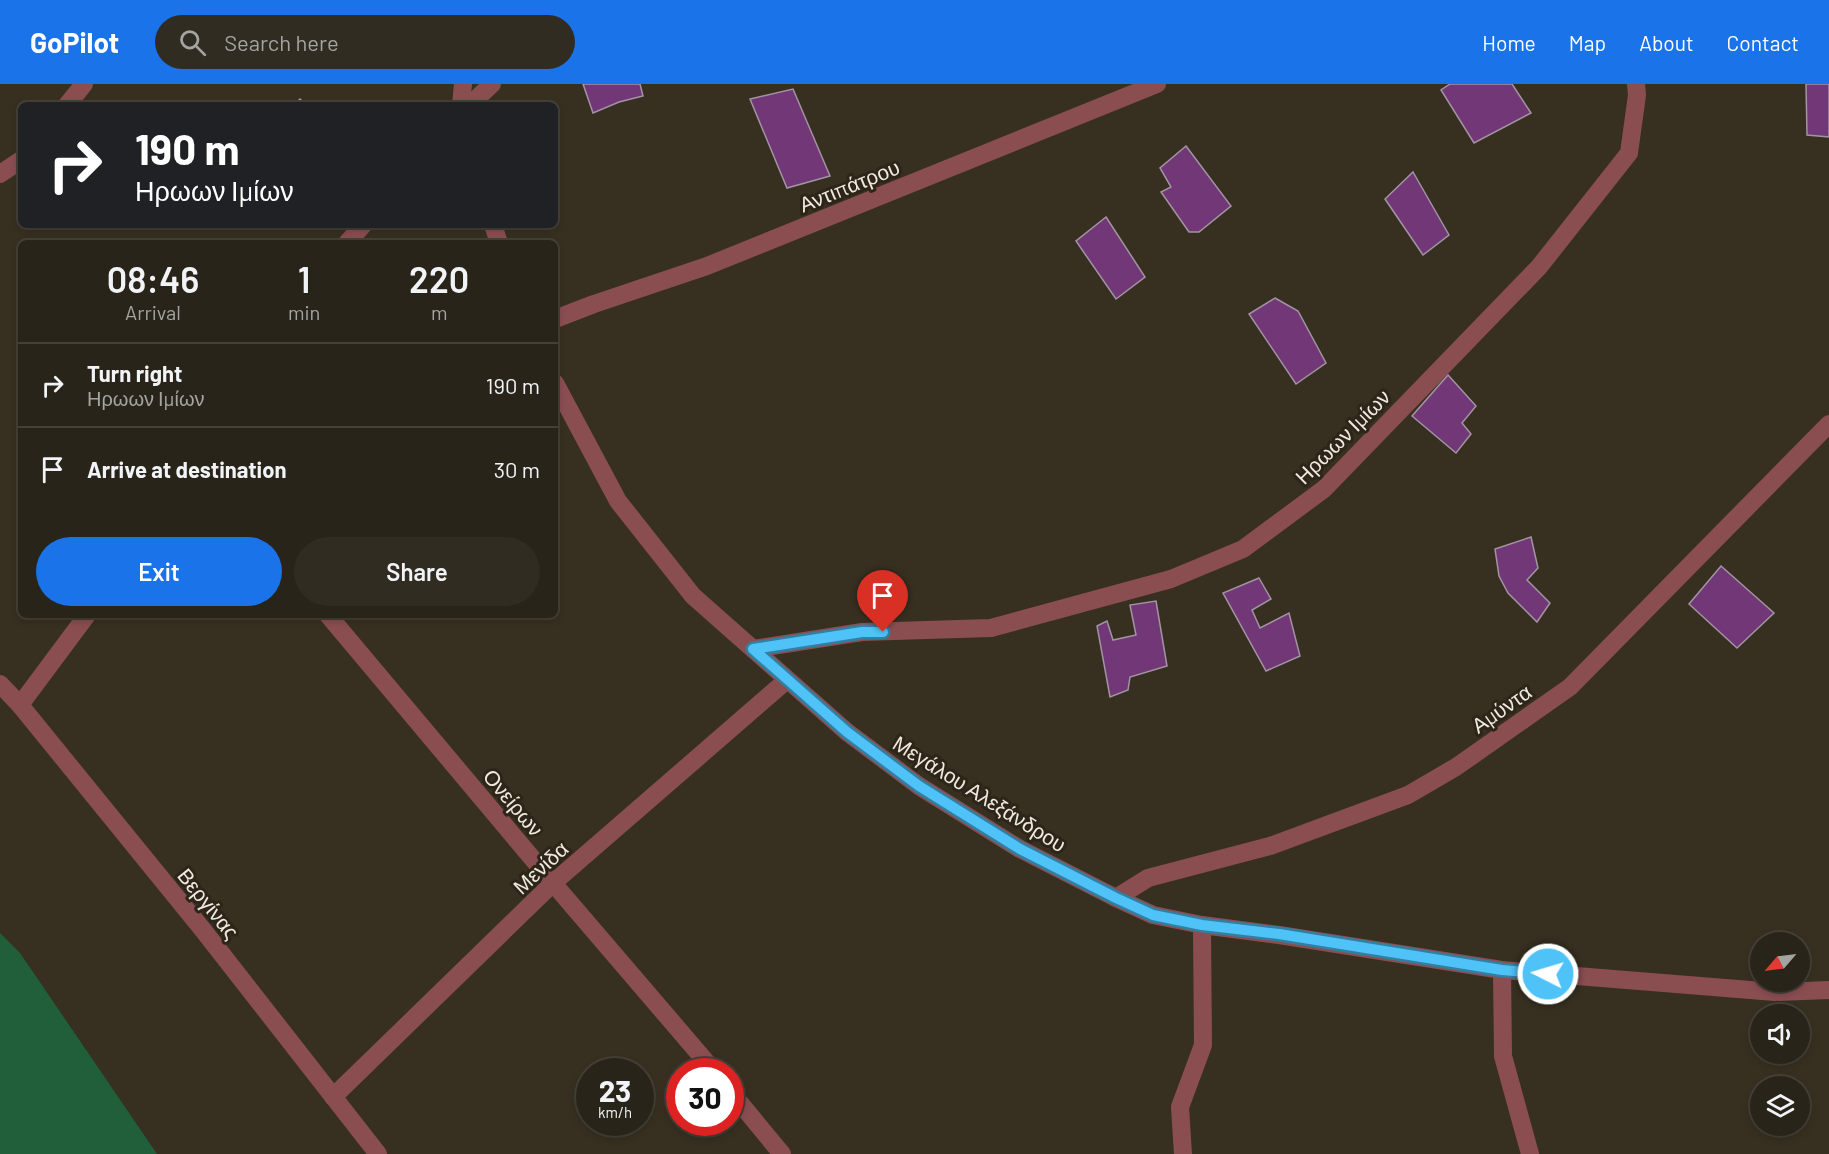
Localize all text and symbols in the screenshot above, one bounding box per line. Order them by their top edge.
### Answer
search box [155,15,575,69]
text: GoPilot [30,25,119,59]
icon: search [176,26,209,59]
text: Search here [224,29,339,55]
text: Home [1482,30,1536,55]
text: Map [1569,30,1606,55]
text: About [1639,30,1694,55]
text: Contact [1727,30,1799,55]
text: 190 m [135,123,240,173]
icon: right [36,126,114,204]
street label: Αντιπάτρου [795,154,903,216]
text: Ηρωων Ιμίων [135,174,294,206]
text: 08:46 [107,257,199,300]
text: 1 [298,257,311,300]
text: 220 [409,257,469,300]
text: Arrival [125,300,181,324]
text: min [288,300,320,324]
text: m [431,300,447,324]
text: Turn right [87,360,182,386]
icon: right [36,369,69,402]
text: 190 m [486,372,540,398]
street label: Ηρωων Ιμίων [1290,384,1394,488]
text: Ηρωων Ιμίων [87,386,205,410]
icon: arrive [36,453,69,486]
text: Arrive at destination [87,456,286,482]
text: 30 m [494,456,540,482]
button: Exit [36,537,282,606]
button: Share [294,537,540,606]
pin [857,570,908,632]
icon: arrive [866,579,899,612]
street label: Αμύντα [1466,678,1536,738]
street label: Μεγάλου Αλεξάνδρου [889,730,1071,856]
street label: Ονείρων [479,763,549,841]
street label: Μενίδα [507,835,573,899]
street label: Βεργίνας [173,863,245,943]
north arrow [1750,932,1810,992]
map controls [1750,932,1810,1136]
position arrow [1516,942,1580,1006]
button: sound [1750,1004,1810,1064]
speed limit sign: 30 [666,1058,744,1136]
text: 23 [599,1072,631,1108]
button: layers [1750,1076,1810,1136]
text: km/h [598,1103,632,1121]

